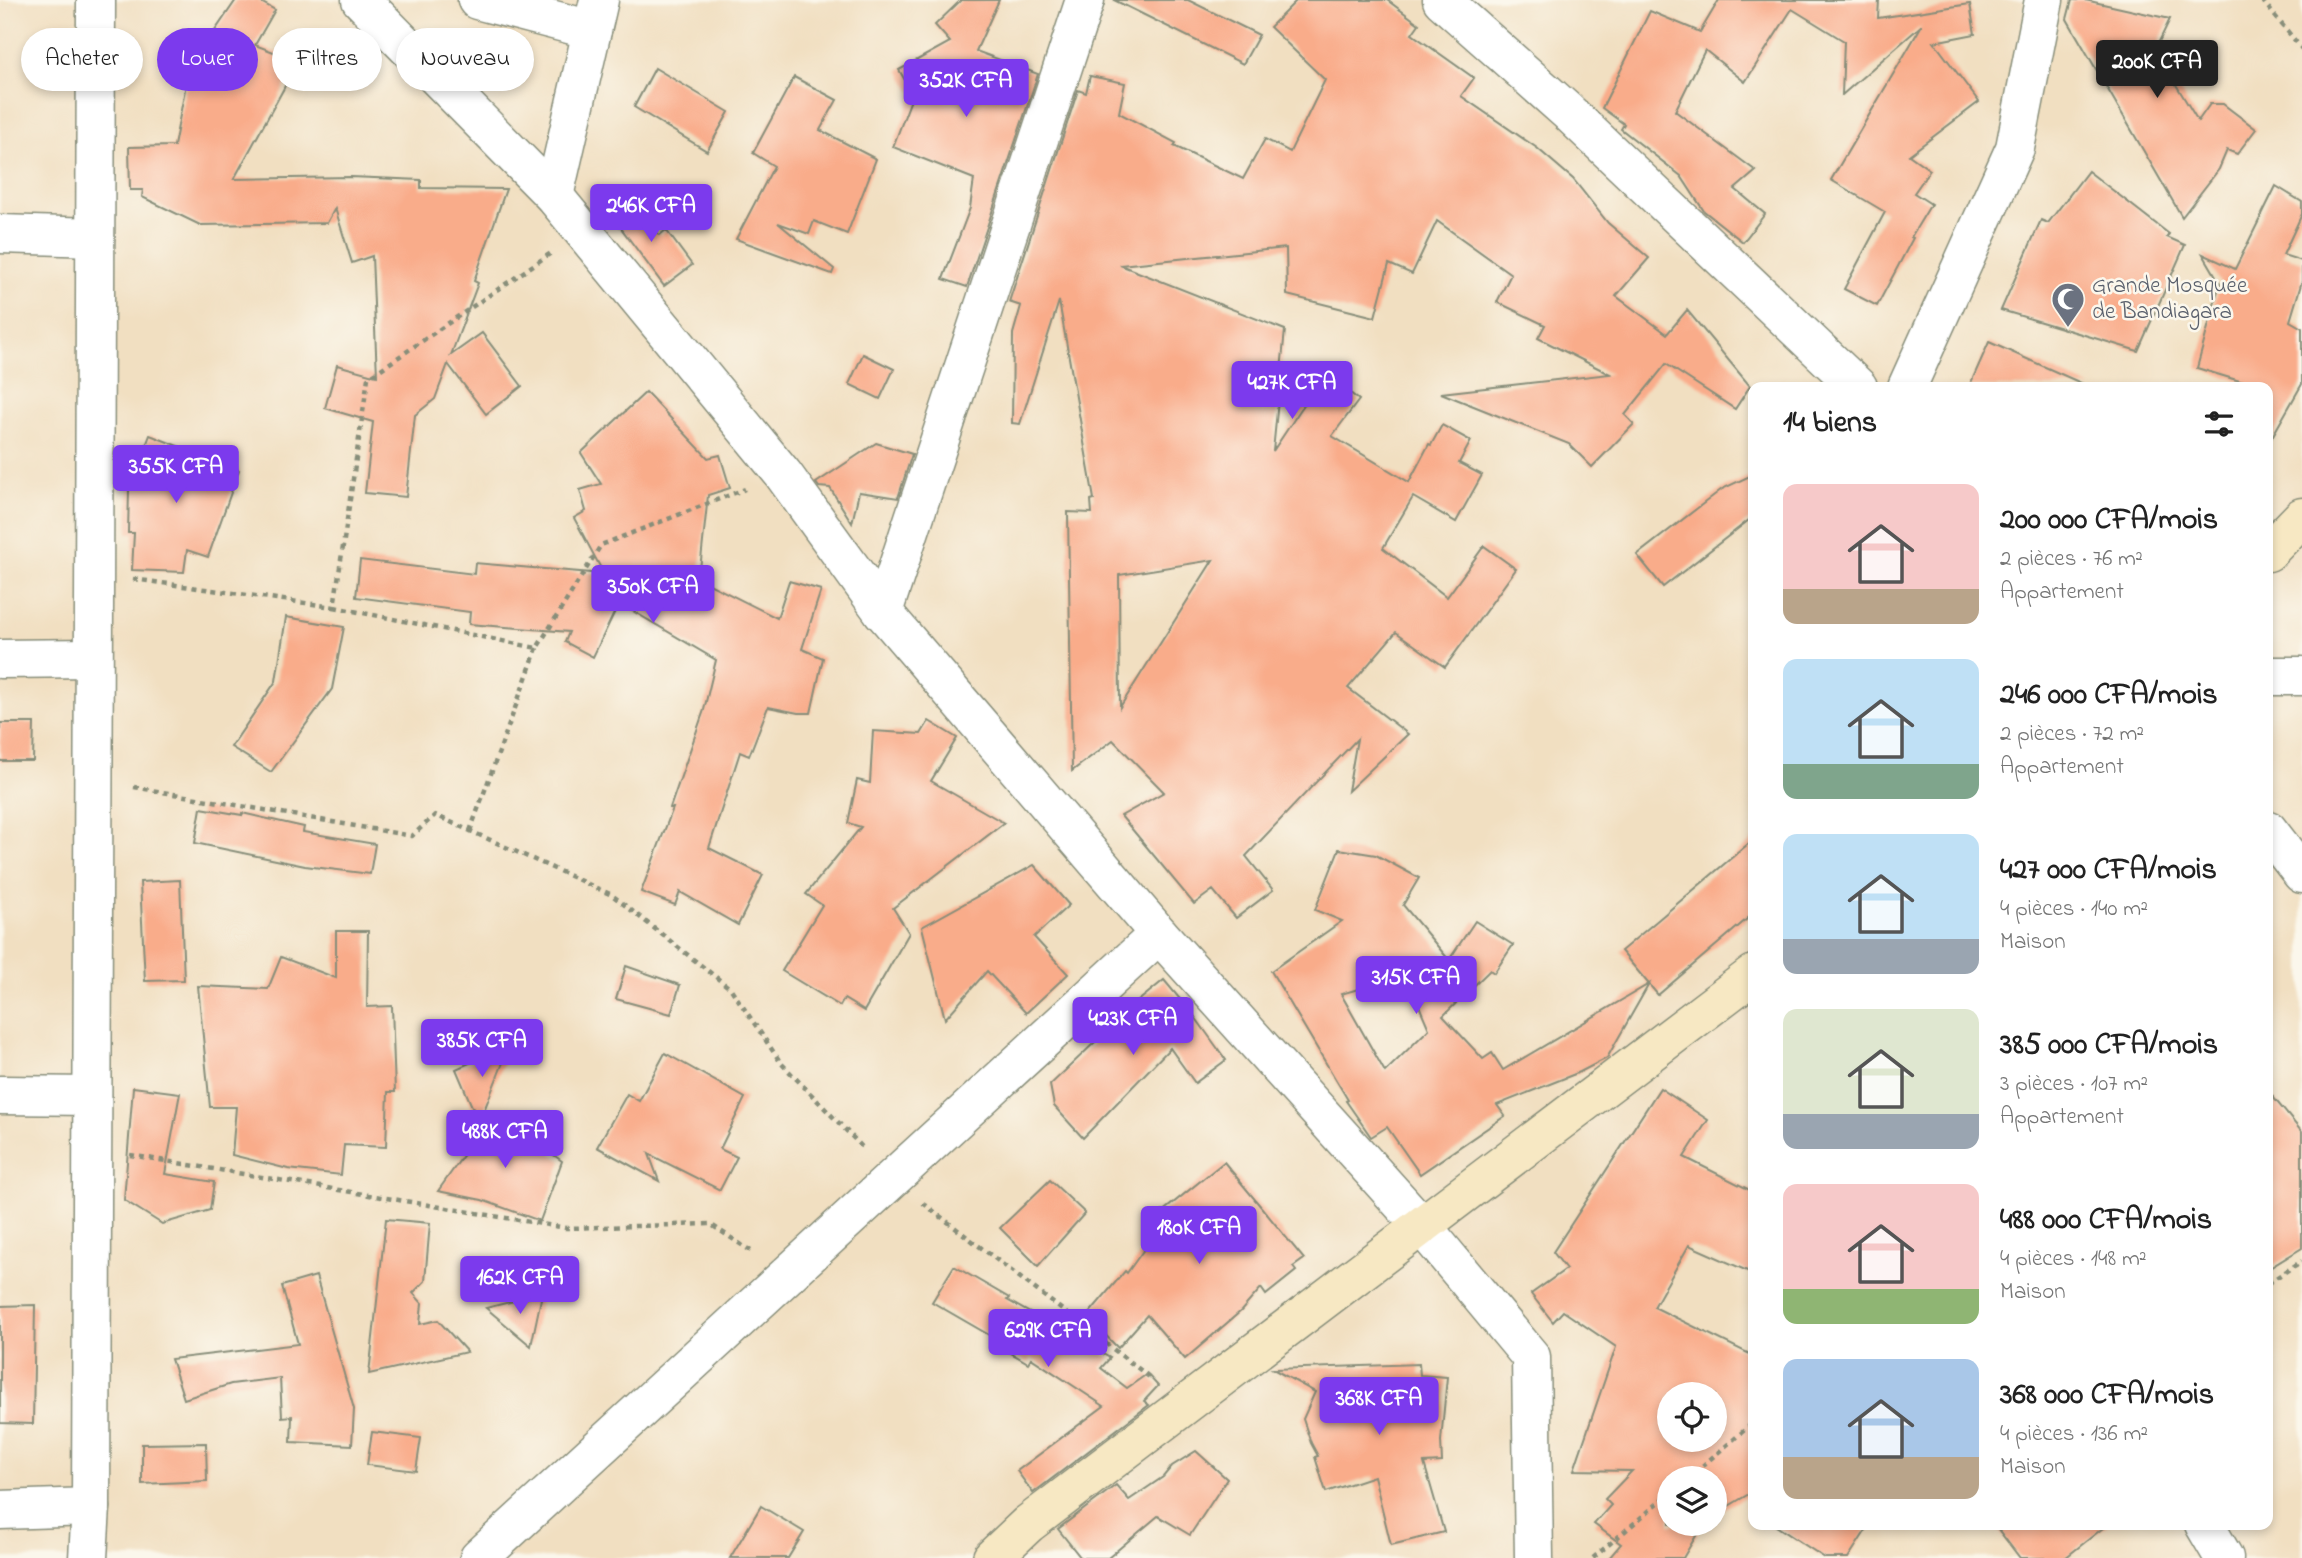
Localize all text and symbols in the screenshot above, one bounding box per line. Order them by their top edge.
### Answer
chip: Acheter [21,28,143,91]
chip: Louer [157,28,258,91]
chip: Filtres [272,28,382,91]
chip: Nouveau [396,28,534,91]
pin: 200K CFA [2085,41,2229,100]
text: 200K CFA [2112,46,2202,79]
pin: 352K CFA [894,60,1038,119]
text: 352K CFA [920,65,1012,98]
pin: 246K CFA [579,184,723,244]
text: 246K CFA [606,190,696,223]
place label: Grande Mosquée de Bandiagara [2092,270,2248,330]
mosque icon: Grande Mosquée de Bandiagara [2049,280,2087,329]
pin: 427K CFA [1220,362,1364,421]
text: 427K CFA [1248,367,1337,400]
text: 14 biens [1783,402,1877,446]
icon: filters [2200,405,2238,443]
pin: 355K CFA [104,446,248,505]
text: 355K CFA [129,451,223,484]
text: 200 000 CFA/mois [2000,499,2218,543]
icon: home [1839,512,1923,596]
text: 2 pièces · 76 m² [2000,543,2143,576]
pin: 350K CFA [581,566,725,625]
text: 350K CFA [607,571,699,604]
text: Appartement [2000,576,2124,609]
text: 246 000 CFA/mois [2000,674,2218,718]
icon: home [1839,687,1923,771]
text: 2 pièces · 72 m² [2000,718,2144,751]
text: Appartement [2000,751,2124,784]
text: 427 000 CFA/mois [2000,849,2217,893]
icon: home [1839,862,1923,946]
text: 4 pièces · 140 m² [2000,893,2148,926]
text: Maison [2000,926,2066,959]
pin: 315K CFA [1344,956,1488,1016]
text: 315K CFA [1372,962,1460,995]
pin: 423K CFA [1061,998,1205,1057]
text: 423K CFA [1088,1003,1178,1036]
pin: 385K CFA [410,1020,554,1079]
text: 385 000 CFA/mois [2000,1024,2218,1068]
text: 385K CFA [437,1025,527,1058]
icon: home [1839,1037,1923,1121]
text: 3 pièces · 107 m² [2000,1068,2148,1101]
text: Appartement [2000,1101,2124,1134]
pin: 488K CFA [433,1110,577,1170]
text: 488K CFA [462,1116,548,1149]
text: 488 000 CFA/mois [2000,1199,2212,1243]
pin: 180K CFA [1127,1206,1271,1266]
text: 180K CFA [1157,1212,1241,1245]
icon: home [1839,1212,1923,1296]
text: 4 pièces · 148 m² [2000,1243,2147,1276]
pin: 162K CFA [448,1256,592,1316]
text: 162K CFA [476,1262,564,1295]
text: Maison [2000,1276,2066,1309]
pin: 629K CFA [976,1310,1120,1369]
text: 629K CFA [1004,1315,1092,1348]
text: 368 000 CFA/mois [2000,1374,2214,1418]
pin: 368K CFA [1307,1378,1451,1437]
map controls [1657,1382,1727,1536]
button: locate [1657,1382,1727,1452]
text: 368K CFA [1336,1383,1422,1416]
icon: home [1839,1387,1923,1471]
text: 4 pièces · 136 m² [2000,1418,2148,1451]
text: Maison [2000,1451,2066,1484]
button: layers [1657,1466,1727,1536]

